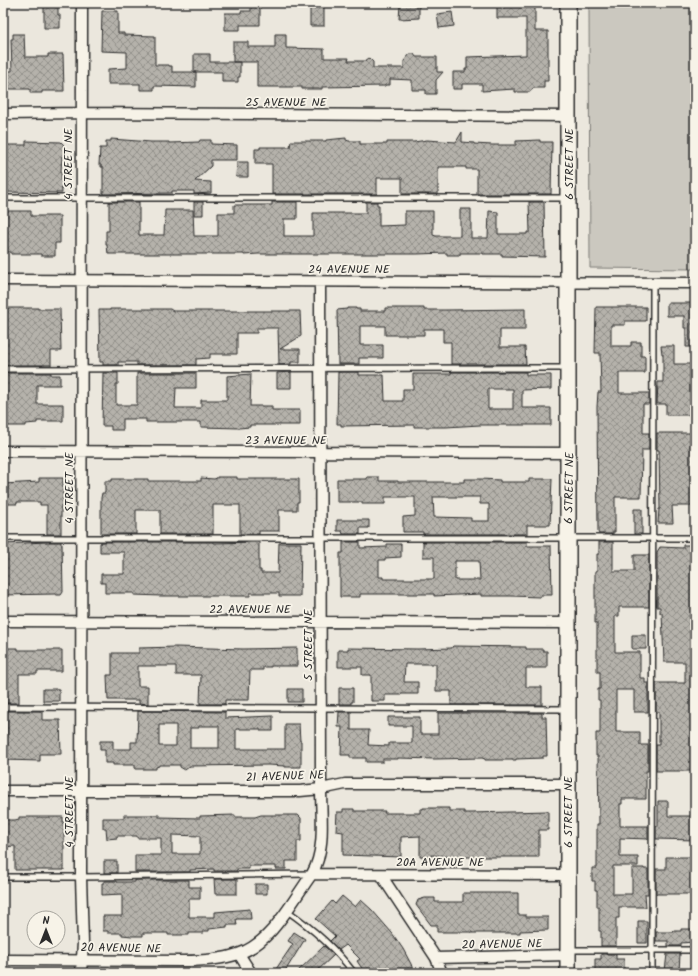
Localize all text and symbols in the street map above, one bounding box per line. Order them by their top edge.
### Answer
street label: 25 AVENUE NE [245,93,328,112]
street label: 4 STREET NE [59,127,78,200]
street label: 6 STREET NE [560,127,579,200]
street label: 24 AVENUE NE [308,260,391,279]
street label: 23 AVENUE NE [245,431,328,450]
street label: 4 STREET NE [60,451,79,524]
street label: 6 STREET NE [559,451,580,524]
street label: 22 AVENUE NE [209,600,292,619]
street label: 5 STREET NE [299,608,318,681]
street label: 21 AVENUE NE [245,766,326,787]
street label: 4 STREET NE [60,775,79,848]
street label: 6 STREET NE [559,775,578,848]
street label: 20A AVENUE NE [396,853,485,872]
north arrow [26,910,66,950]
text: N [43,912,50,930]
street label: 20 AVENUE NE [461,934,544,955]
street label: 20 AVENUE NE [80,938,163,959]

